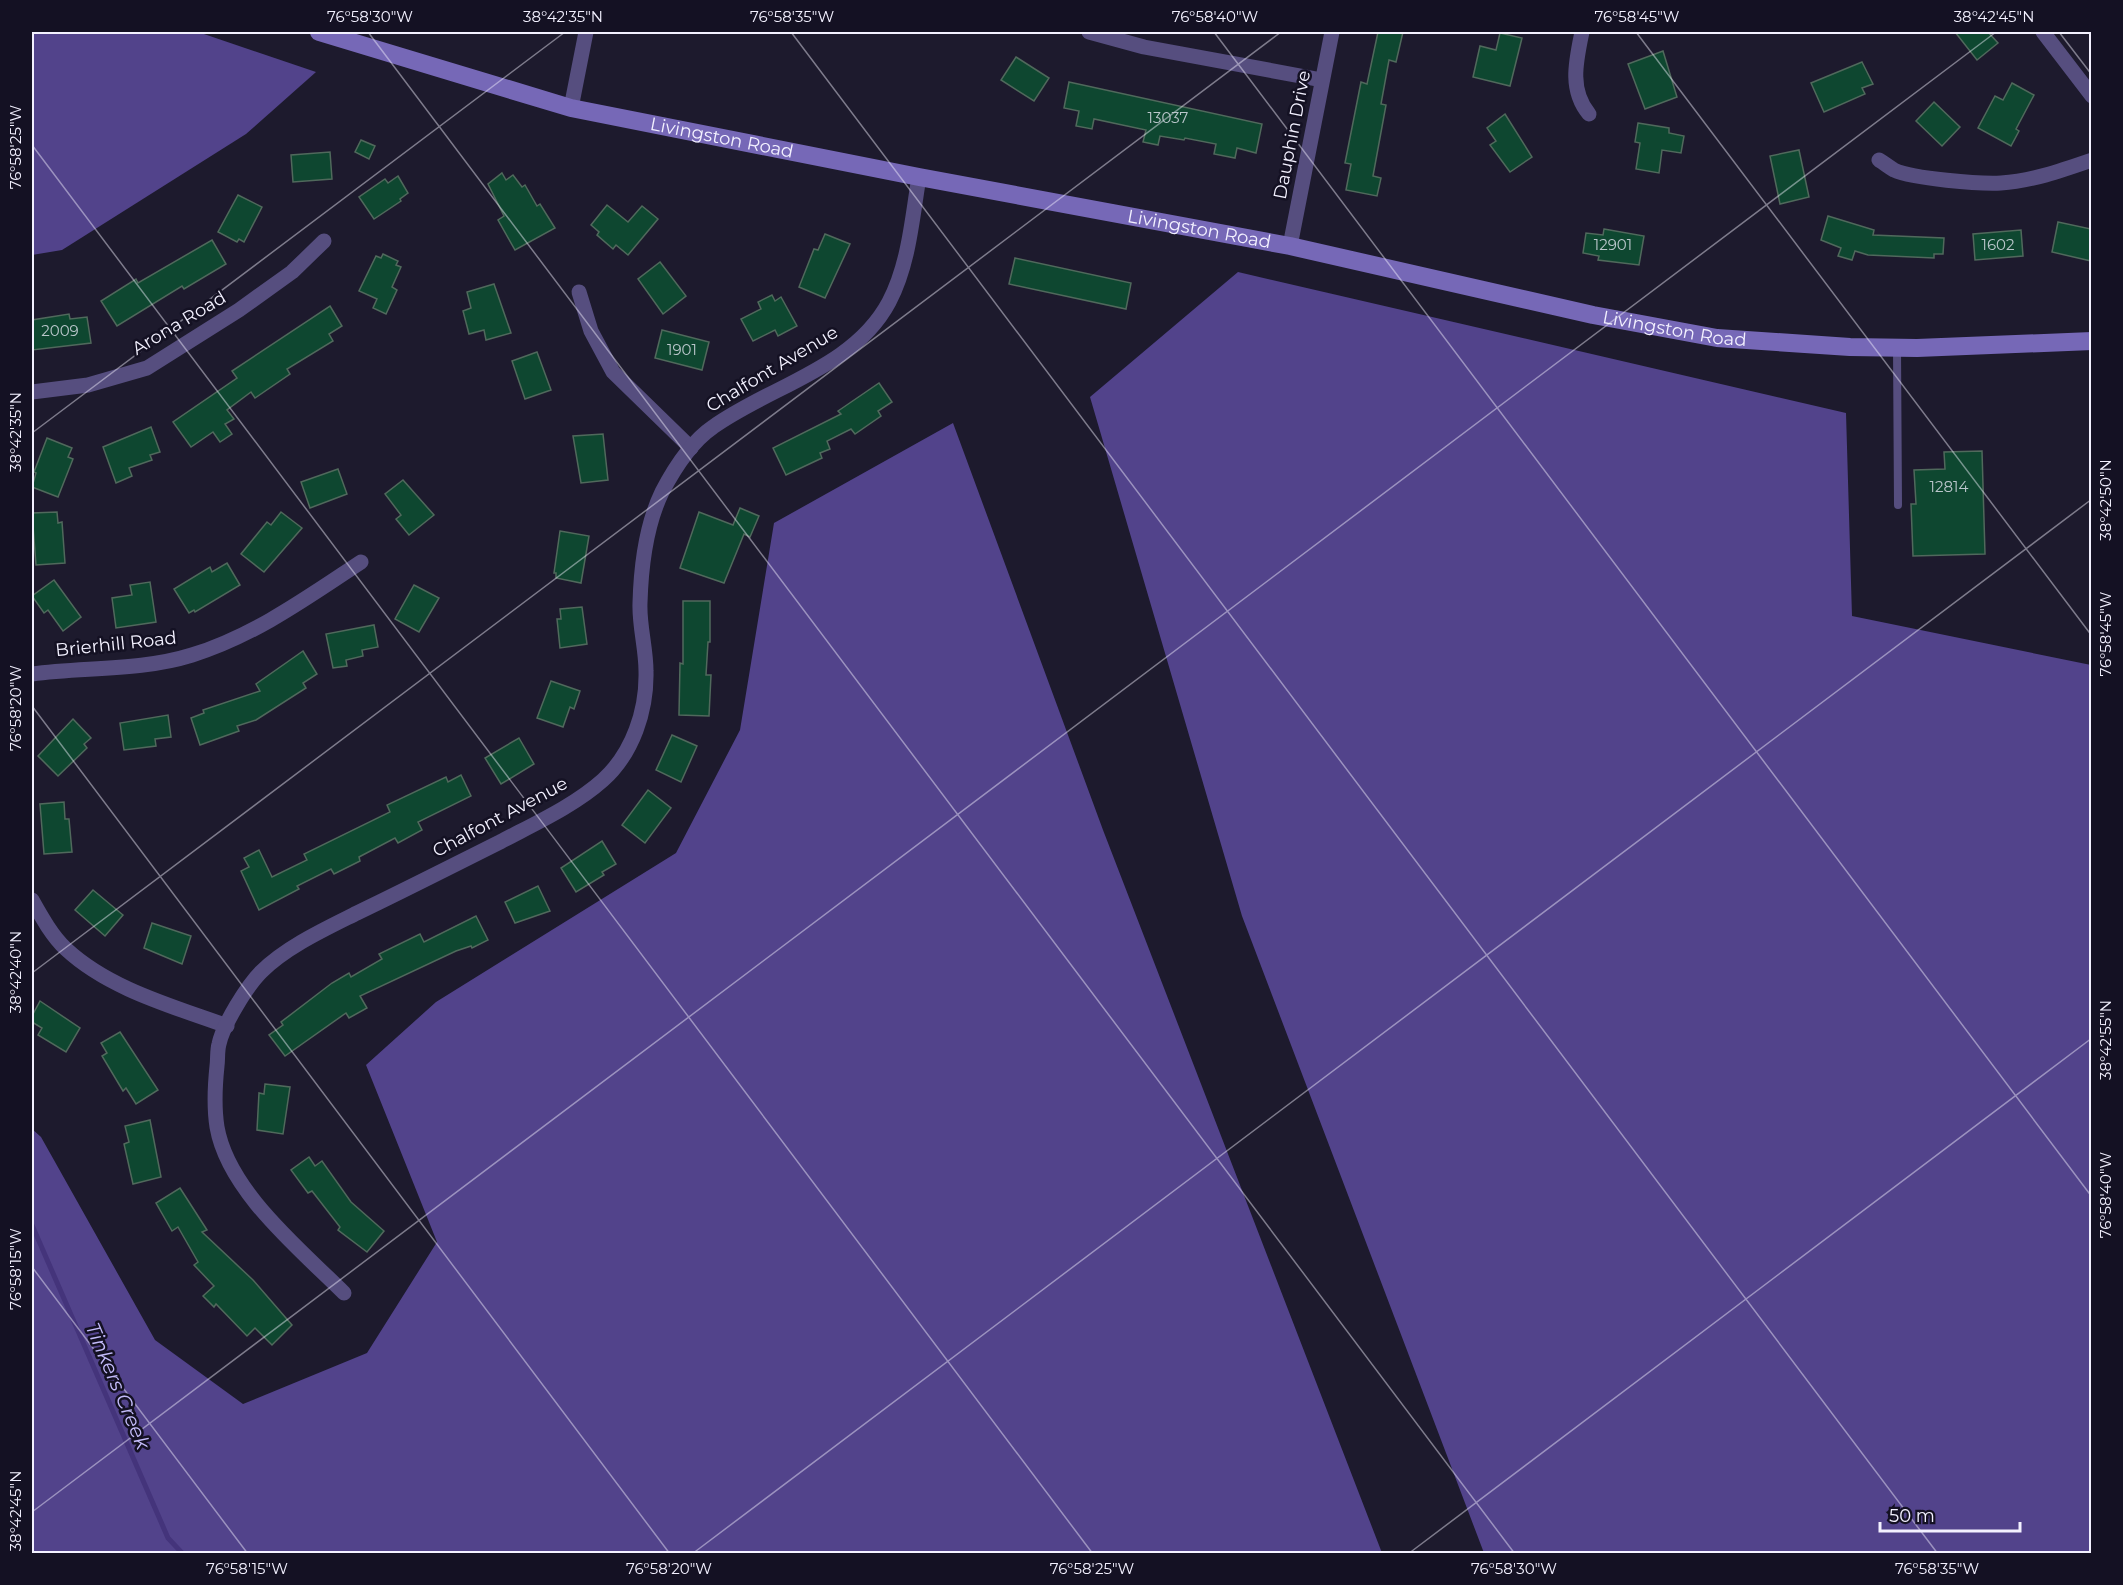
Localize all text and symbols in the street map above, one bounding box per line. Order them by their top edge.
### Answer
text: 76°58'30"W [327,7,413,26]
text: 38°42'35"N [523,7,603,26]
text: 76°58'35"W [750,7,834,26]
text: 76°58'40"W [1172,7,1259,26]
text: 76°58'45"W [1595,7,1680,26]
text: 38°42'45"N [1954,7,2034,26]
street label: Dauphin Drive [1269,69,1315,201]
text: 76°58'25"W [6,104,25,189]
house number: 13037 [1148,108,1189,127]
street label: Livingston Road [648,113,795,163]
street label: Livingston Road [1126,205,1273,253]
house number: 12901 [1594,235,1632,254]
house number: 1602 [1981,235,2015,254]
street label: Arona Road [128,286,230,360]
street label: Livingston Road [1601,306,1747,351]
house number: 2009 [41,321,79,340]
street label: Chalfont Avenue [702,321,842,417]
house number: 1901 [667,340,697,359]
text: 38°42'35"N [6,392,25,472]
text: 38°42'50"N [2096,459,2115,541]
house number: 12814 [1930,477,1968,496]
text: 76°58'45"W [2096,591,2115,676]
street label: Brierhill Road [54,627,178,661]
text: 76°58'20"W [6,665,25,751]
street label: Chalfont Avenue [429,772,571,862]
text: 38°42'40"N [6,931,25,1013]
text: 38°42'55"N [2096,1000,2115,1080]
text: 76°58'40"W [2096,1151,2115,1238]
text: 76°58'15"W [6,1228,25,1310]
water label: Tinkers Creek [81,1319,156,1454]
text: 38°42'45"N [6,1471,25,1551]
scale bar [1880,1495,2020,1533]
text: 50 m [1889,1505,1935,1527]
text: 76°58'15"W [206,1559,288,1578]
text: 76°58'20"W [626,1559,712,1578]
text: 76°58'25"W [1050,1559,1135,1578]
text: 76°58'30"W [1471,1559,1557,1578]
text: 76°58'35"W [1895,1559,1979,1578]

